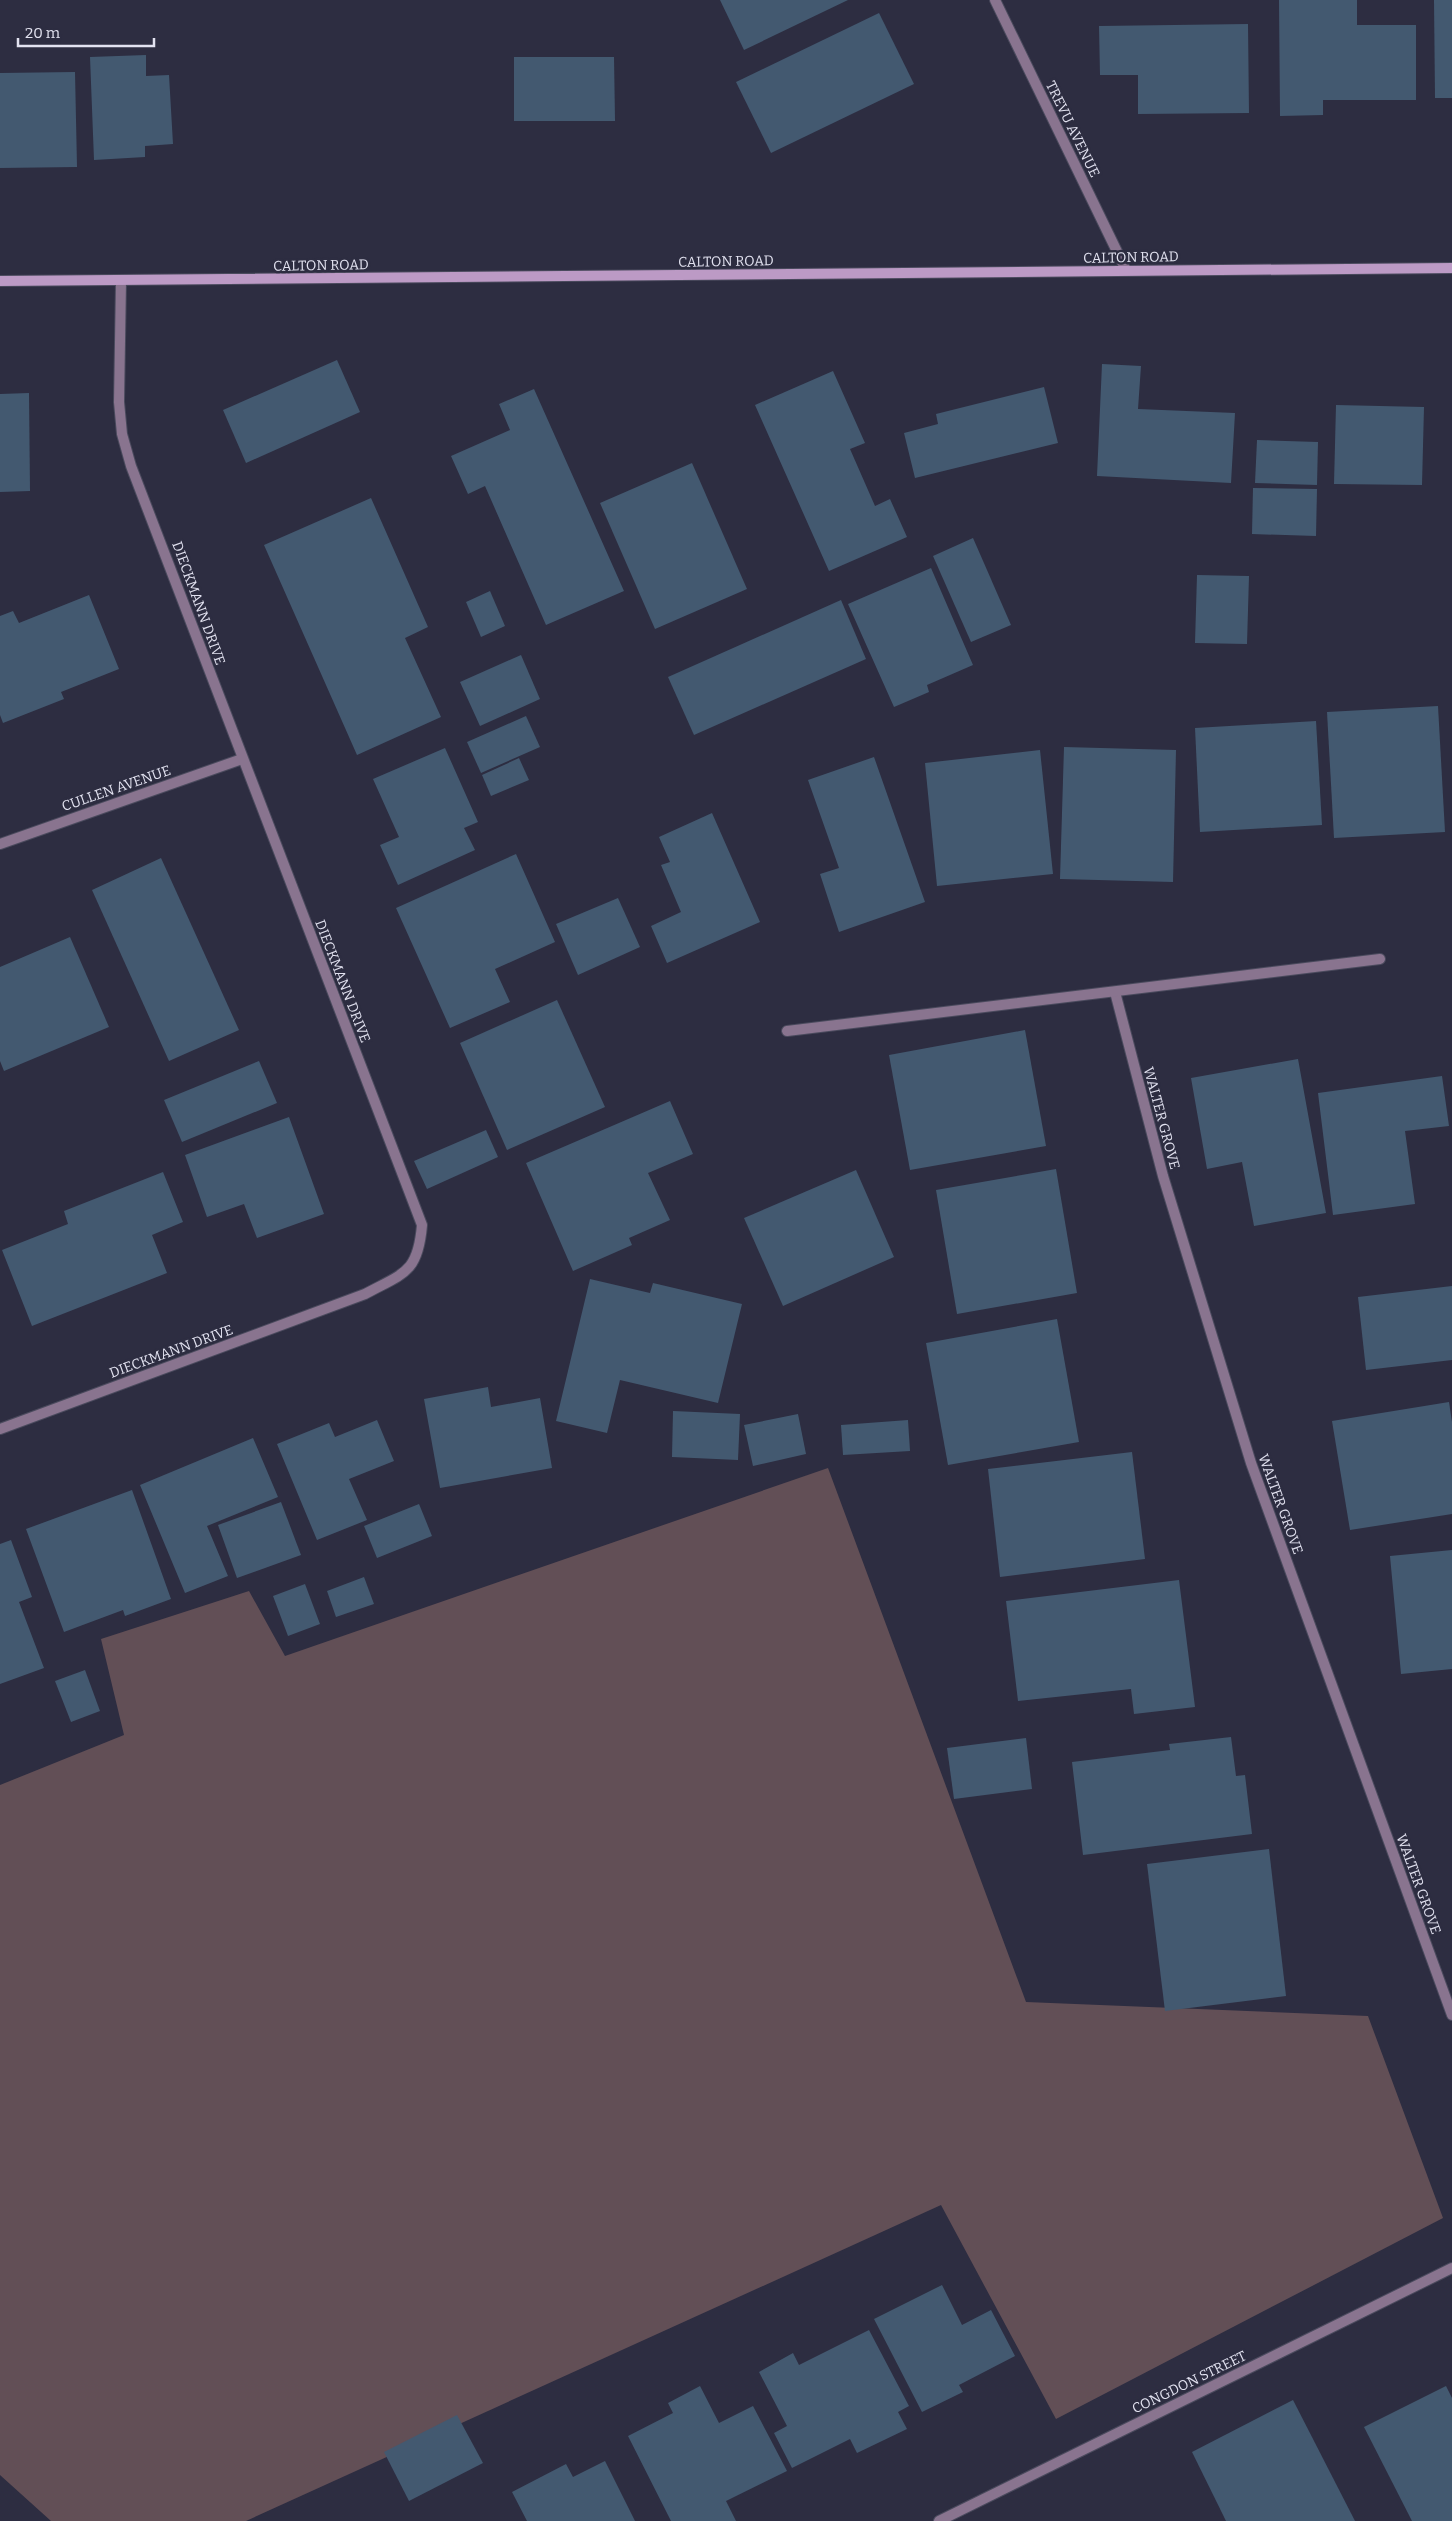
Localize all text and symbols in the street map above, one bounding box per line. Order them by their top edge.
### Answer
scale bar [18,15,154,47]
text: 20 m [25,24,61,42]
street label: TREVU AVENUE [1042,78,1103,180]
street label: CALTON ROAD [1083,248,1179,267]
street label: CALTON ROAD [678,252,774,271]
street label: CALTON ROAD [273,256,369,275]
street label: DIECKMANN DRIVE [168,539,229,667]
street label: CULLEN AVENUE [59,762,173,815]
street label: DIECKMANN DRIVE [311,917,374,1045]
street label: WALTER GROVE [1140,1065,1183,1171]
street label: DIECKMANN DRIVE [107,1321,235,1382]
street label: WALTER GROVE [1255,1452,1306,1556]
street label: WALTER GROVE [1393,1832,1444,1936]
street label: CONGDON STREET [1129,2347,1249,2417]

